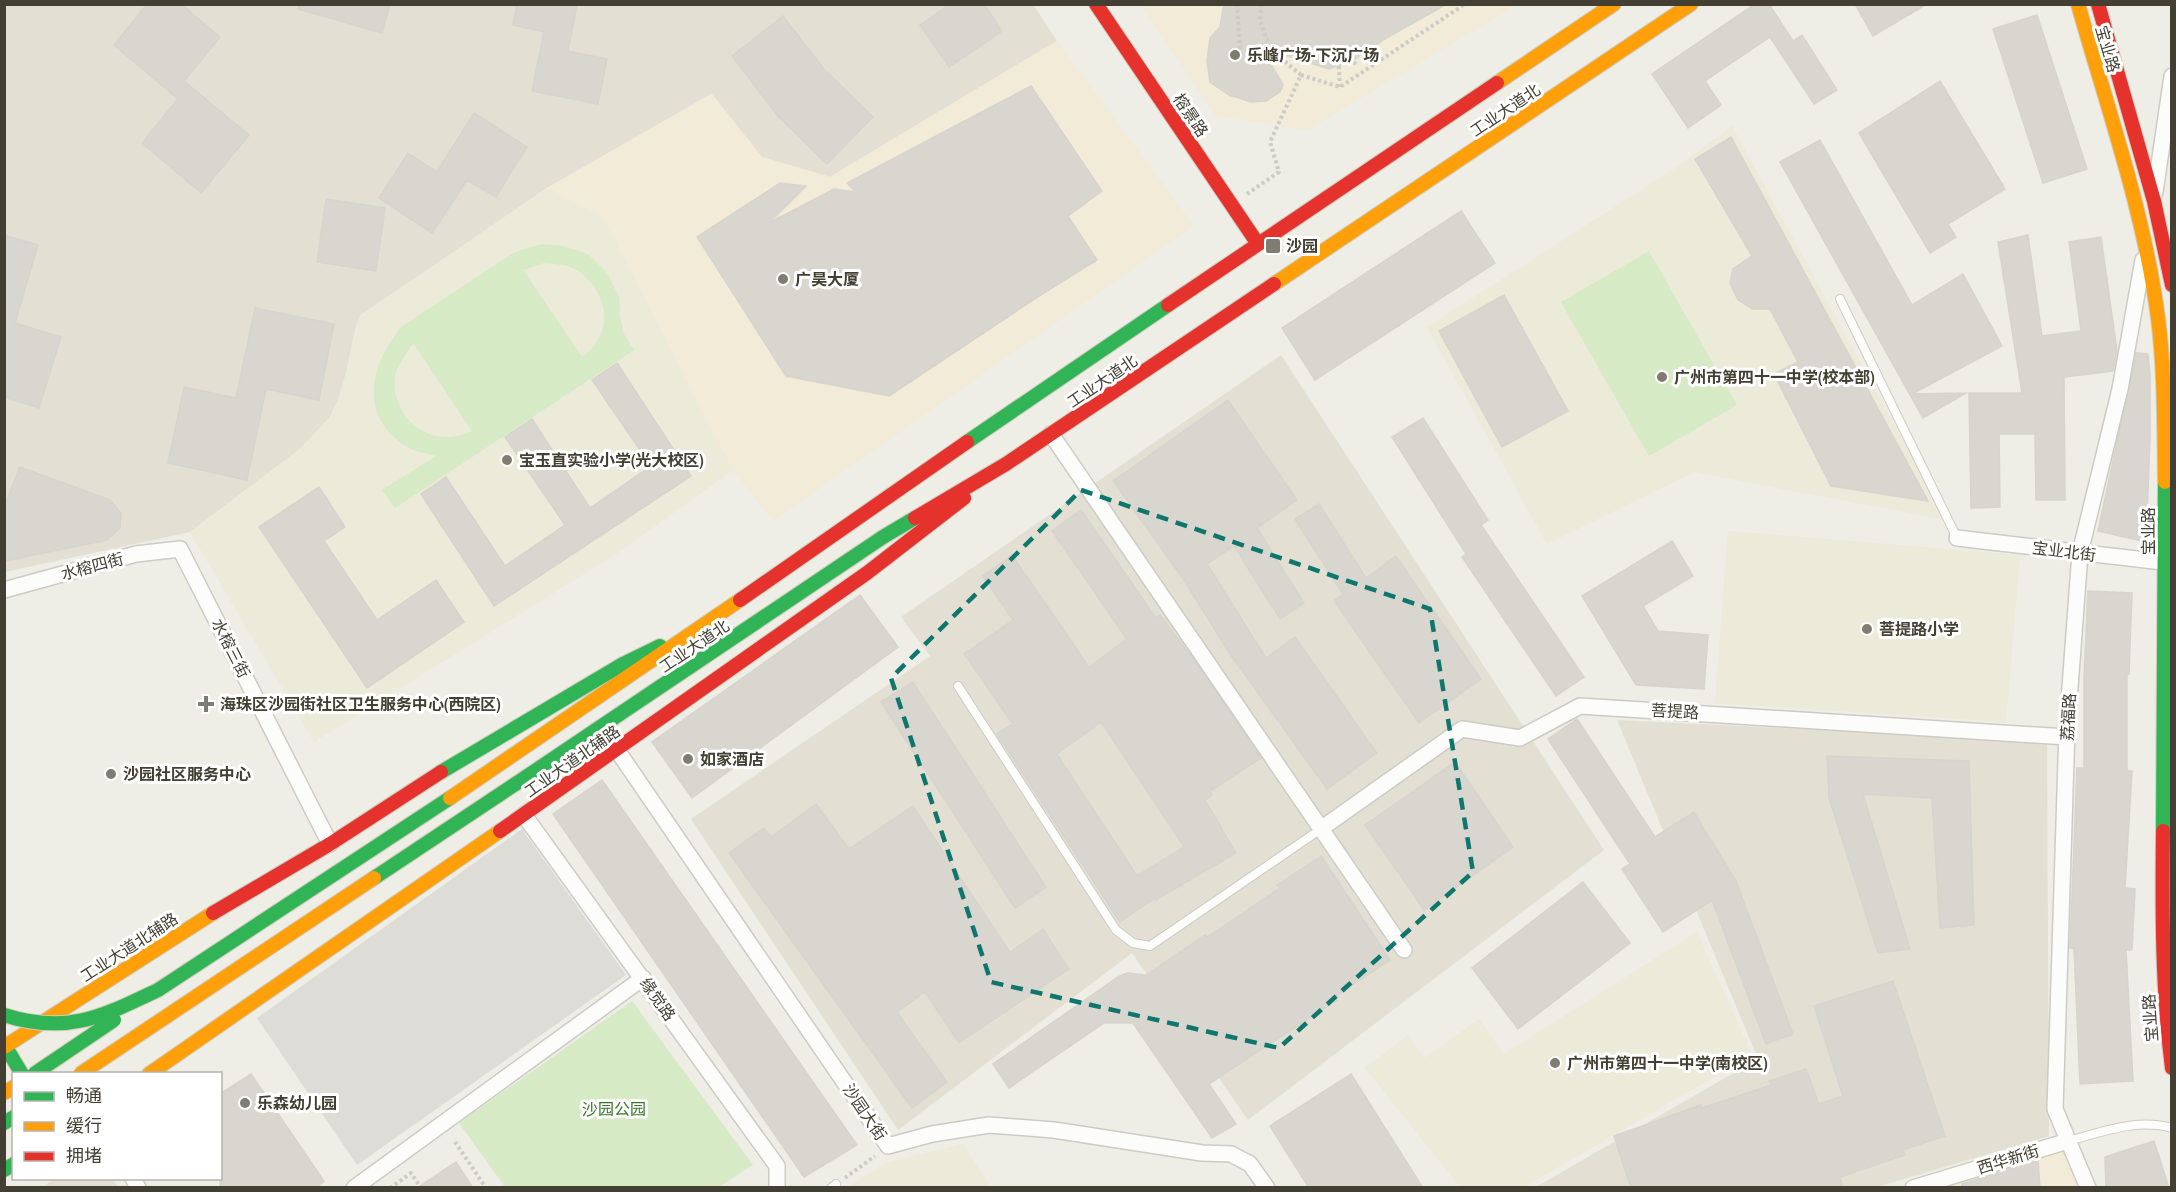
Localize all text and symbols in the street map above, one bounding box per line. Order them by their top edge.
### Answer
street label: 宝业路 [2091,23,2125,75]
place label: 乐峰广场-下沉广场 [1247,44,1379,66]
marker: 乐峰广场-下沉广场 [1228,48,1242,62]
street label: 工业大道北 [1466,79,1544,141]
street label: 榕景路 [1168,89,1214,141]
place label: 沙园 [1286,235,1318,257]
marker: 沙园 [1264,237,1282,255]
place label: 广昊大厦 [795,268,859,290]
marker: 广昊大厦 [776,272,790,286]
street label: 工业大道北 [1063,350,1141,412]
place label: 广州市第四十一中学(校本部) [1674,366,1875,388]
marker: 广州市第四十一中学(校本部) [1655,370,1669,384]
place label: 宝玉直实验小学(光大校区) [519,449,704,471]
marker: 宝玉直实验小学(光大校区) [500,453,514,467]
street label: 宝业路 [2137,507,2159,555]
street label: 宝业北街 [2031,536,2097,566]
street label: 水榕四街 [58,547,126,585]
street label: 水榕三街 [207,614,255,682]
street label: 工业大道北 [655,615,733,677]
place label: 菩提路小学 [1879,618,1959,640]
marker: 菩提路小学 [1860,622,1874,636]
street label: 荔福路 [2056,692,2080,742]
place label: 海珠区沙园街社区卫生服务中心(西院区) [220,693,501,715]
marker: 海珠区沙园街社区卫生服务中心(西院区) [197,695,215,713]
street label: 菩提路 [1650,699,1700,723]
street label: 工业大道北辅路 [520,720,624,802]
place label: 如家酒店 [700,748,764,770]
marker: 如家酒店 [681,752,695,766]
place label: 沙园社区服务中心 [123,763,251,785]
marker: 沙园社区服务中心 [104,767,118,781]
street label: 工业大道北辅路 [76,907,182,987]
street label: 缘觉路 [635,973,681,1025]
street label: 宝业路 [2137,993,2163,1043]
place label: 广州市第四十一中学(南校区) [1567,1052,1768,1074]
marker: 广州市第四十一中学(南校区) [1548,1056,1562,1070]
legend [12,1072,222,1180]
street label: 沙园大街 [838,1079,892,1145]
text: 畅通 [66,1083,102,1108]
place label: 乐森幼儿园 [257,1092,337,1114]
marker: 乐森幼儿园 [238,1096,252,1110]
park label: 沙园公园 [582,1098,646,1120]
text: 缓行 [66,1113,102,1138]
street label: 西华新街 [1974,1139,2042,1179]
text: 拥堵 [66,1143,102,1168]

